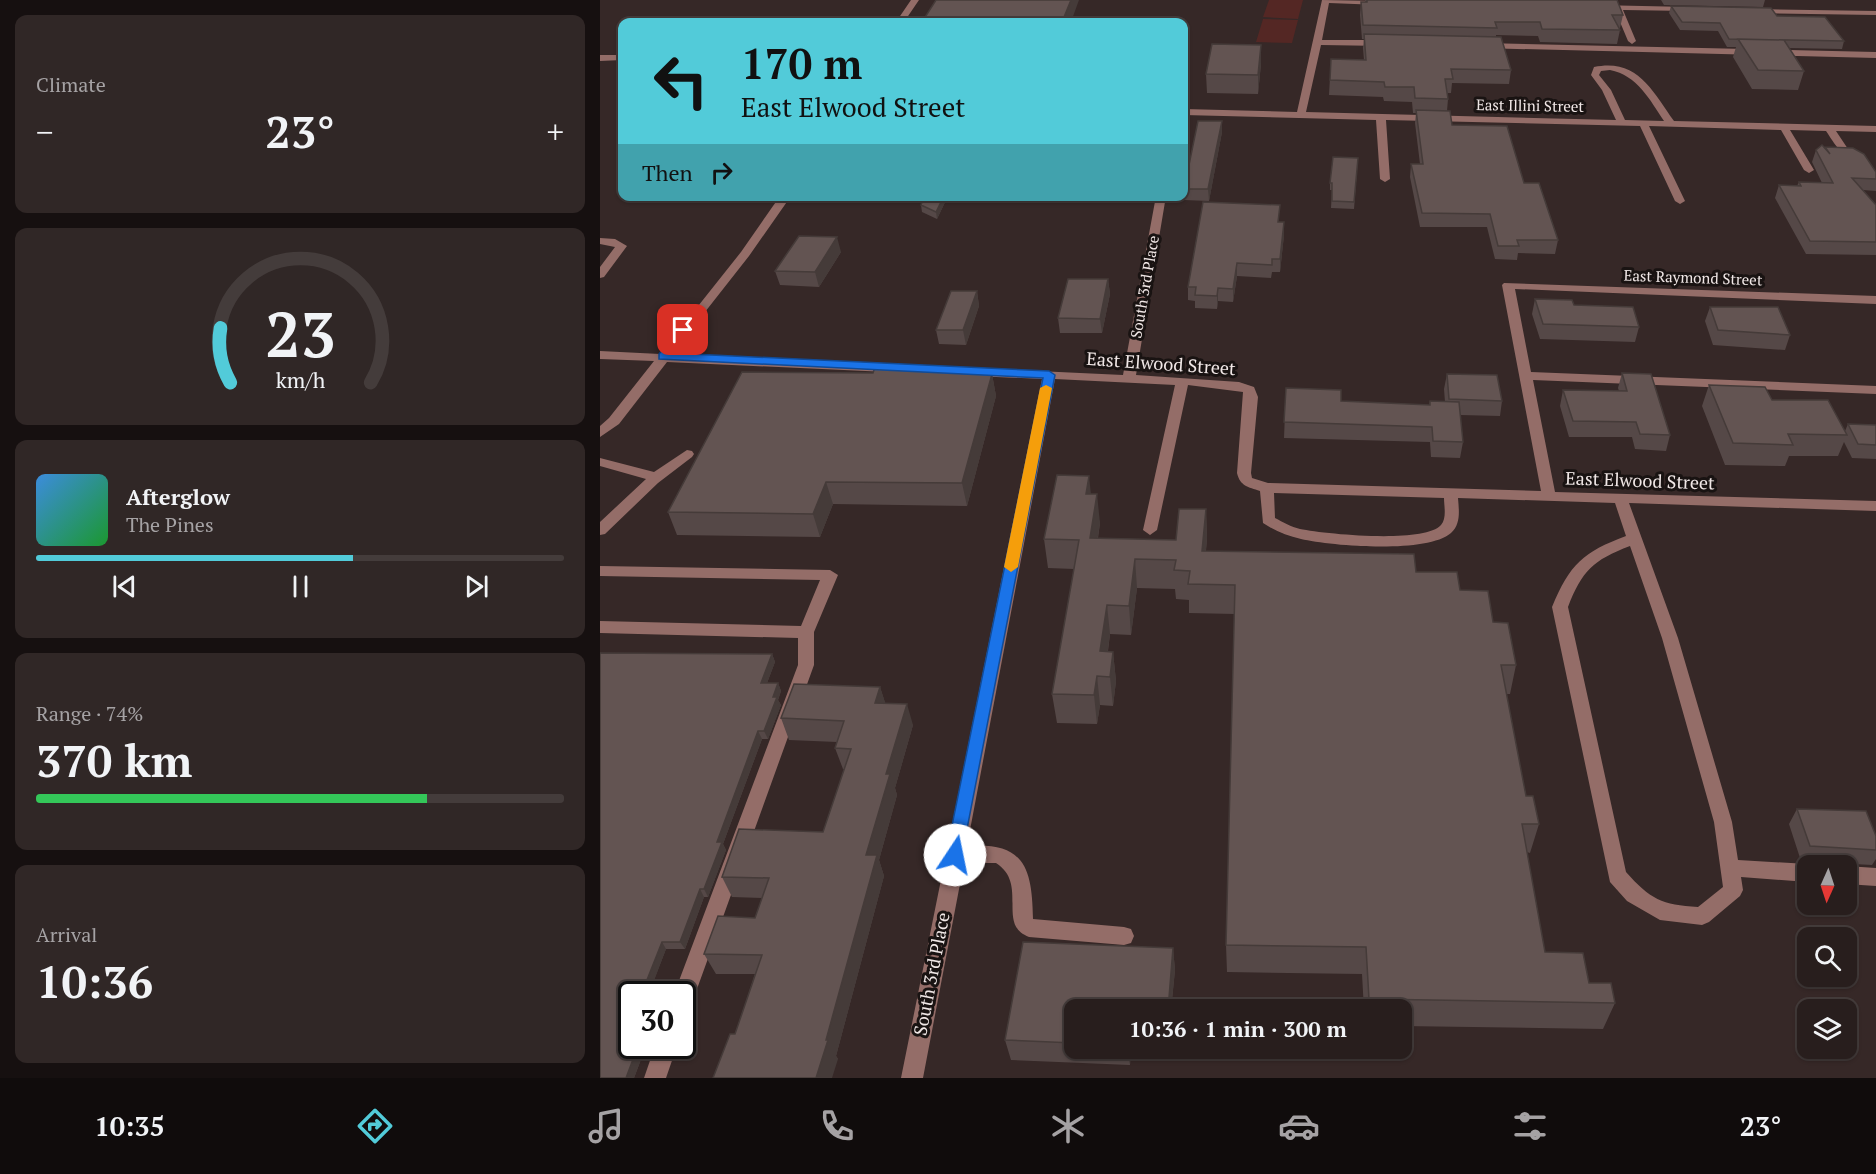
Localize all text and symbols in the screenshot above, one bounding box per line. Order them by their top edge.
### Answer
text: 170 m [741,35,862,91]
icon: left [642,42,720,120]
text: Climate [36,71,106,98]
text: East Elwood Street [741,89,965,125]
street label: East Illini Street [1476,94,1585,116]
text: 23° [265,101,335,161]
text: − [36,110,54,153]
text: + [546,110,564,153]
icon: right [705,156,738,189]
text: Then [642,158,693,187]
street label: South 3rd Place [1125,234,1163,340]
street label: East Raymond Street [1623,265,1763,289]
text: 23 [265,293,335,376]
pin [657,304,708,355]
icon: arrive [666,313,699,346]
street label: East Elwood Street [1086,346,1237,380]
text: km/h [275,367,325,395]
street label: East Elwood Street [1565,465,1715,495]
text: Afterglow [126,482,230,511]
text: The Pines [126,511,214,538]
icon: previous [108,570,141,603]
icon: pause [284,570,317,603]
icon: next [460,570,493,603]
text: Range · 74% [36,700,143,727]
text: 370 km [36,730,192,790]
position arrow [923,823,987,887]
north arrow [1797,855,1857,915]
map controls [1797,855,1857,1059]
street label: South 3rd Place [907,910,955,1037]
text: Arrival [36,921,97,948]
button: search [1797,927,1857,987]
text: 10:36 [36,951,153,1011]
speed limit sign: 30 [618,981,696,1059]
button: layers [1797,999,1857,1059]
text: 10:36 · 1 min · 300 m [1129,1014,1347,1043]
icon: directions [354,1105,396,1147]
icon: music [585,1105,627,1147]
icon: phone [816,1105,858,1147]
icon: climate [1047,1105,1089,1147]
icon: car [1278,1105,1320,1147]
icon: filters [1509,1105,1551,1147]
text: 10:35 [95,1108,165,1144]
text: 23° [1740,1108,1781,1144]

